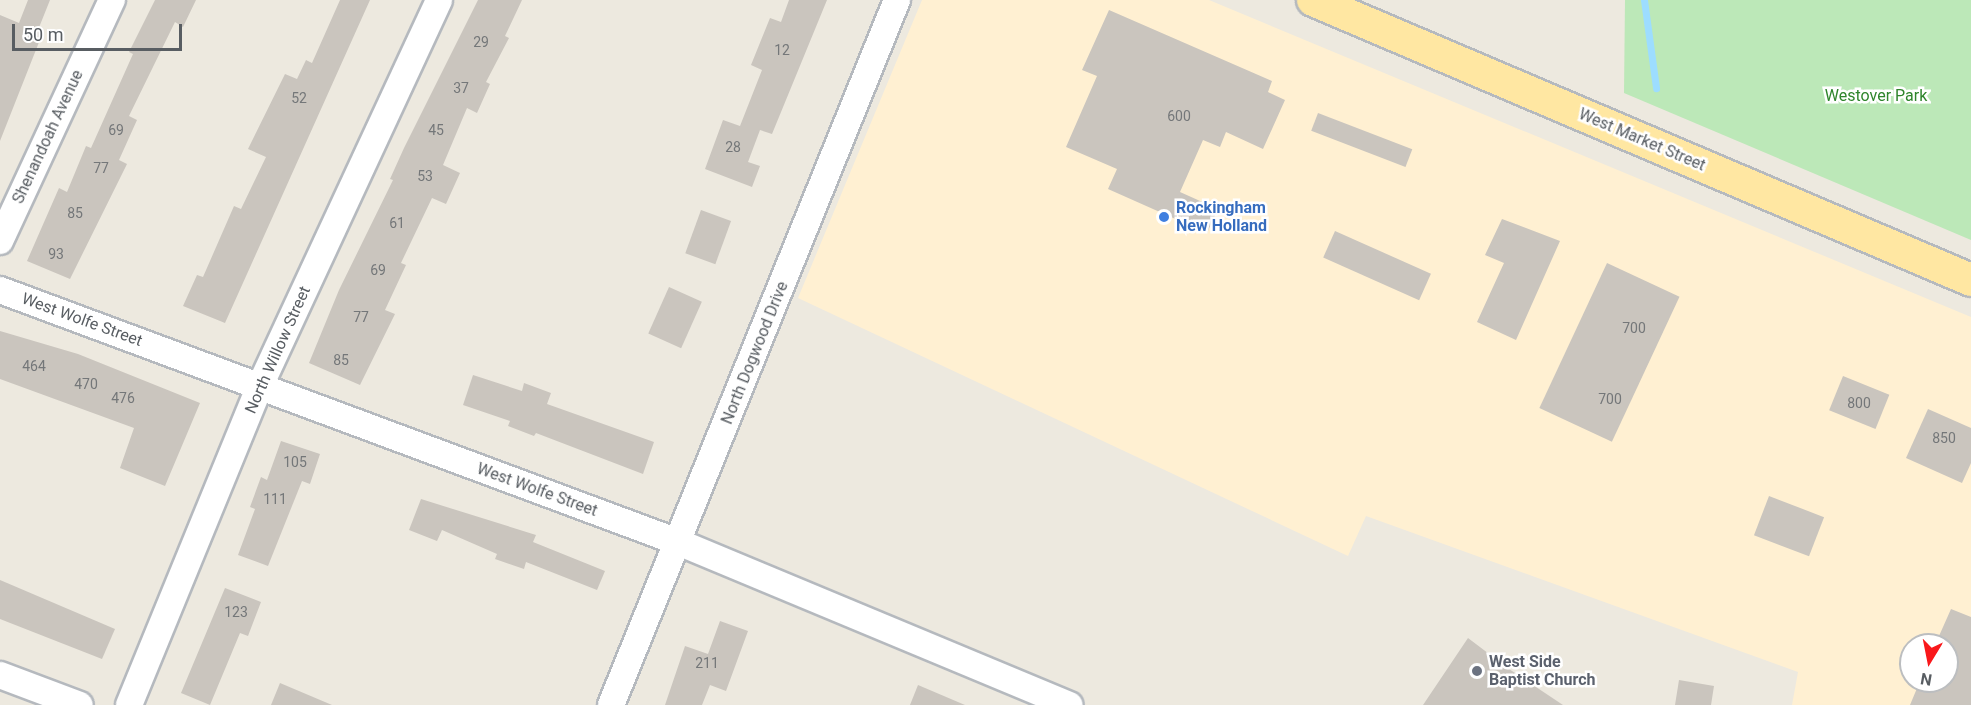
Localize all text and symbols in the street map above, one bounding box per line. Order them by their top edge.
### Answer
scale bar [15,12,184,50]
text: 50 m [23,24,63,45]
house number: 29 [473,34,489,50]
house number: 12 [774,42,790,58]
street label: Shenandoah Avenue [9,67,87,207]
house number: 37 [453,80,469,96]
park label: Westover Park [1825,86,1927,106]
house number: 52 [291,90,307,106]
street label: West Market Street [1576,105,1708,175]
house number: 600 [1167,108,1191,124]
house number: 69 [108,122,124,138]
house number: 45 [428,122,444,138]
house number: 28 [725,139,741,155]
house number: 77 [93,160,109,176]
house number: 53 [417,168,433,184]
place label: Rockingham New Holland [1176,198,1267,236]
house number: 85 [67,205,83,221]
marker: Rockingham New Holland [1157,210,1171,224]
house number: 61 [389,215,405,231]
house number: 93 [48,246,64,262]
house number: 69 [370,262,386,278]
street label: North Dogwood Drive [718,279,792,427]
street label: North Willow Street [241,283,315,417]
street label: West Wolfe Street [19,289,145,351]
house number: 77 [353,309,369,325]
house number: 700 [1622,320,1646,336]
house number: 85 [333,352,349,368]
house number: 464 [22,358,46,374]
house number: 470 [74,376,98,392]
house number: 476 [111,390,135,406]
house number: 700 [1598,391,1622,407]
house number: 800 [1847,395,1871,411]
house number: 850 [1932,430,1956,446]
house number: 105 [283,454,307,470]
street label: West Wolfe Street [474,459,600,521]
house number: 111 [263,491,287,507]
house number: 123 [224,604,248,620]
north arrow [1899,633,1959,693]
place label: West Side Baptist Church [1489,652,1595,690]
house number: 211 [695,655,719,671]
marker: West Side Baptist Church [1470,664,1484,678]
text: N [1919,669,1933,690]

